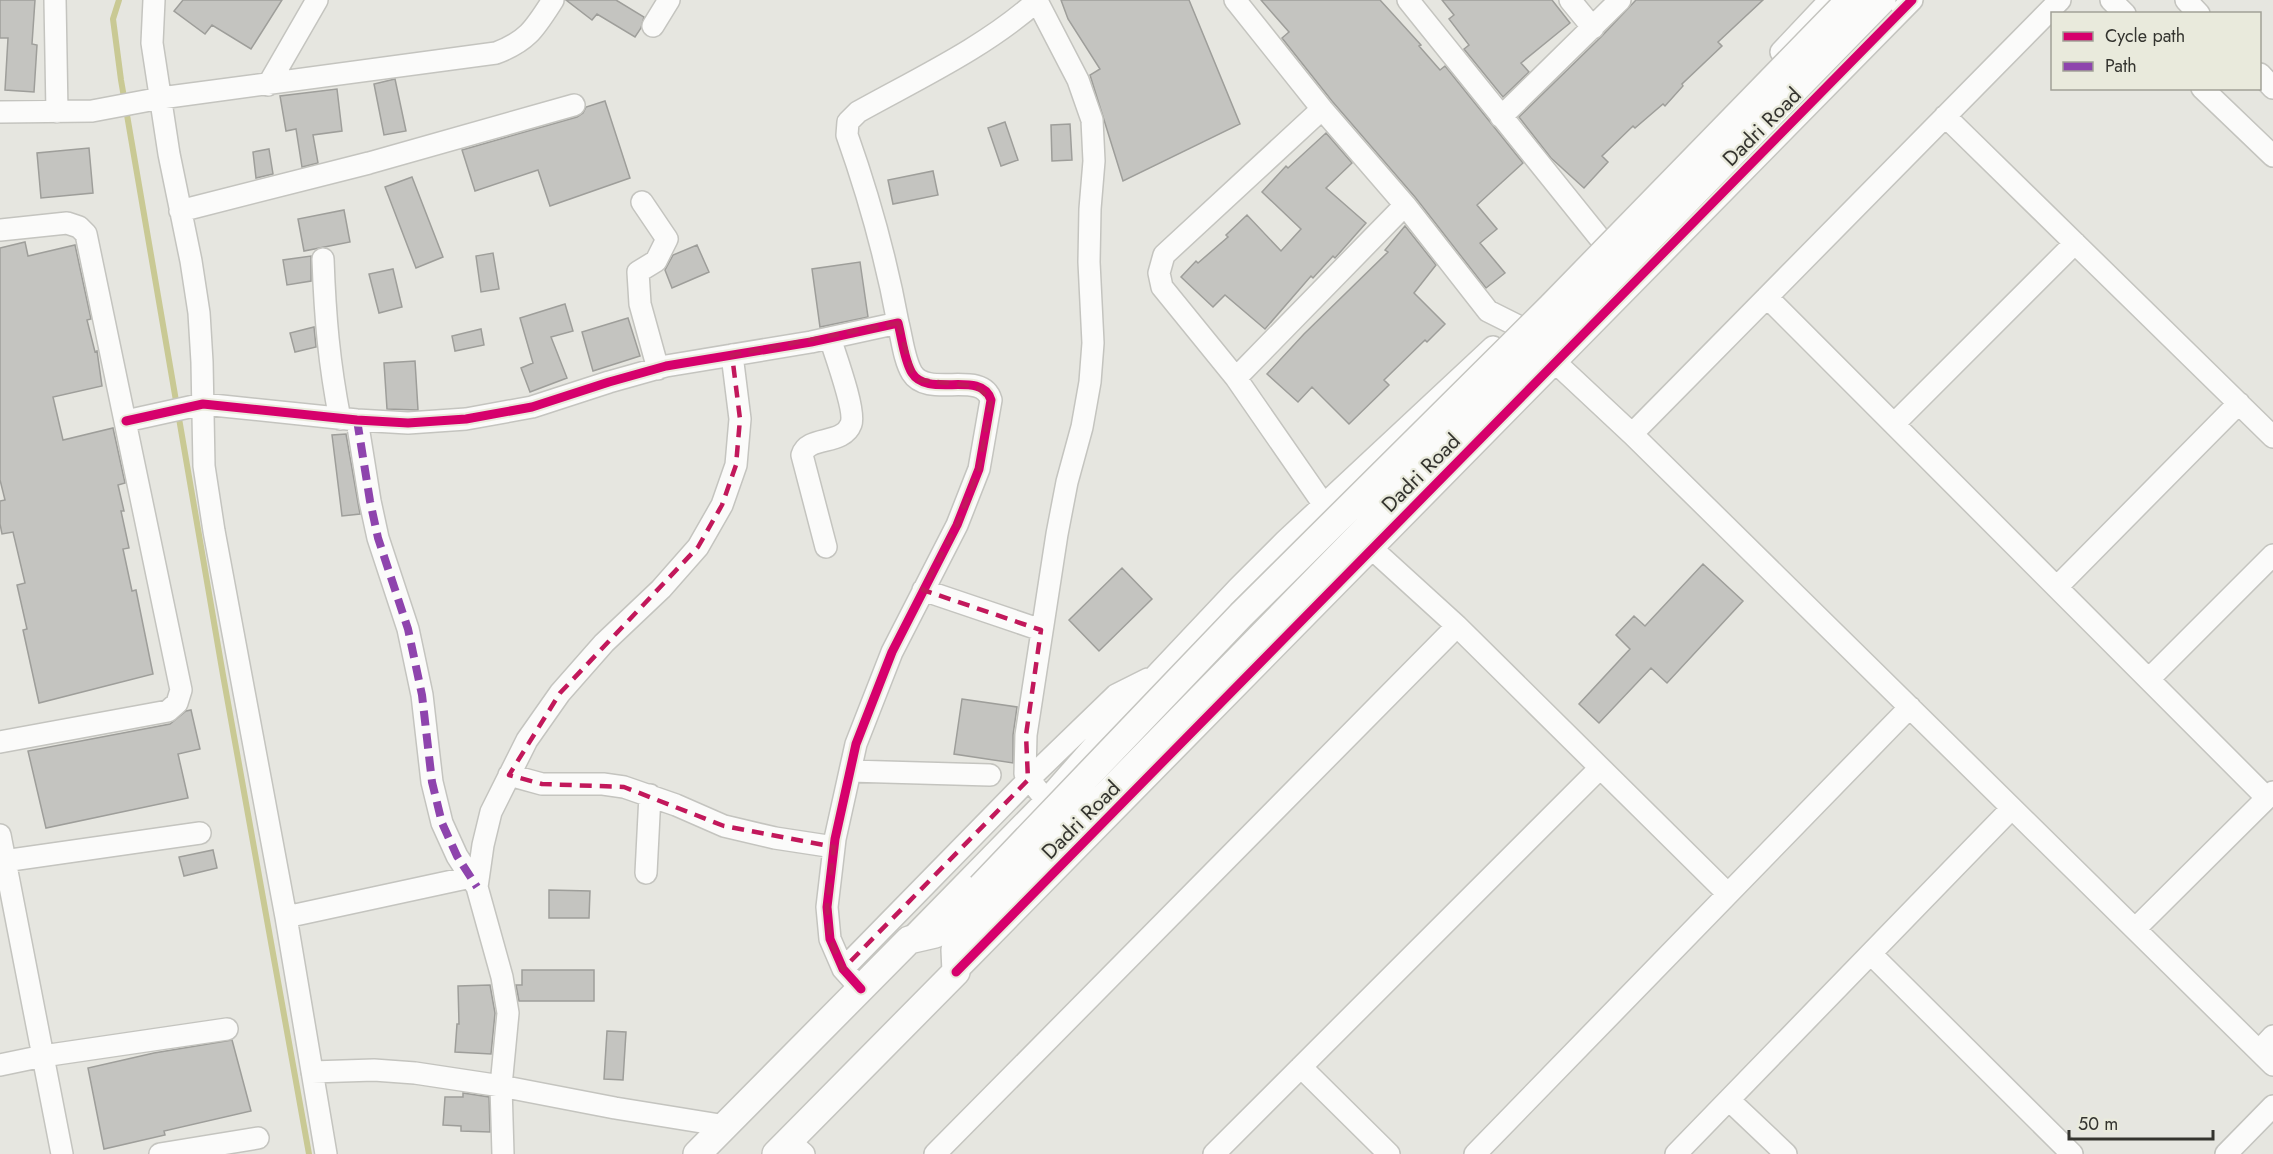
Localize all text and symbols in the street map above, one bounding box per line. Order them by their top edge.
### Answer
legend [2051,12,2261,90]
text: Cycle path [2105,23,2185,49]
text: Path [2105,53,2137,79]
street label: Dadri Road [1716,81,1808,173]
street label: Dadri Road [1375,427,1467,519]
street label: Dadri Road [1035,774,1127,866]
scale bar [2069,1103,2213,1141]
text: 50 m [2078,1111,2118,1137]

